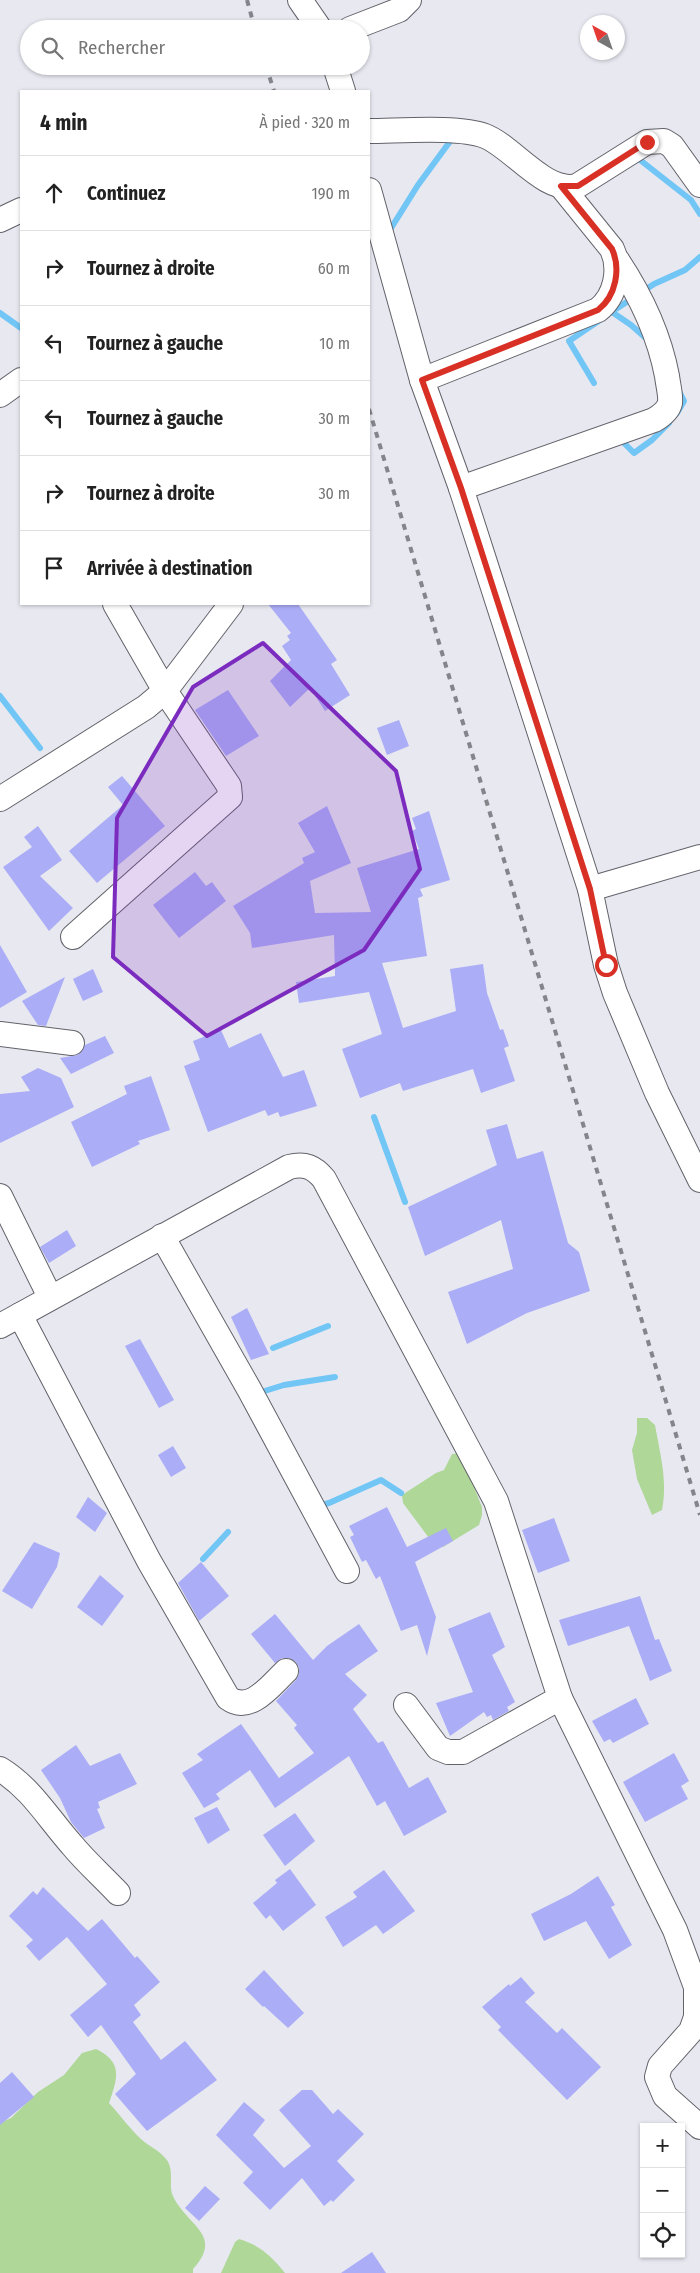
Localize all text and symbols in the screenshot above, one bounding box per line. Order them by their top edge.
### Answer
north arrow [580,15,625,60]
search box [20,20,370,75]
icon: search [38,34,66,62]
text: Rechercher [78,36,165,59]
text: 4 min [40,110,88,136]
text: À pied · 320 m [259,113,350,132]
route end [636,131,659,154]
icon: ahead [40,179,68,207]
text: Continuez [87,182,166,205]
text: 190 m [312,184,350,203]
icon: right [40,254,68,282]
text: Tournez à droite [87,257,215,280]
text: 60 m [318,259,350,278]
icon: left [40,329,68,357]
text: Tournez à gauche [87,332,223,355]
text: 10 m [319,334,350,353]
icon: left [40,404,68,432]
text: Tournez à gauche [87,407,223,430]
text: 30 m [318,409,350,428]
icon: right [40,479,68,507]
text: Tournez à droite [87,482,215,505]
text: 30 m [318,484,350,503]
icon: arrive [40,554,68,582]
text: Arrivée à destination [87,557,253,580]
route start [595,954,618,977]
map controls [640,2123,685,2258]
button: + [640,2123,685,2168]
button: − [640,2168,685,2213]
button: locate [640,2213,685,2258]

